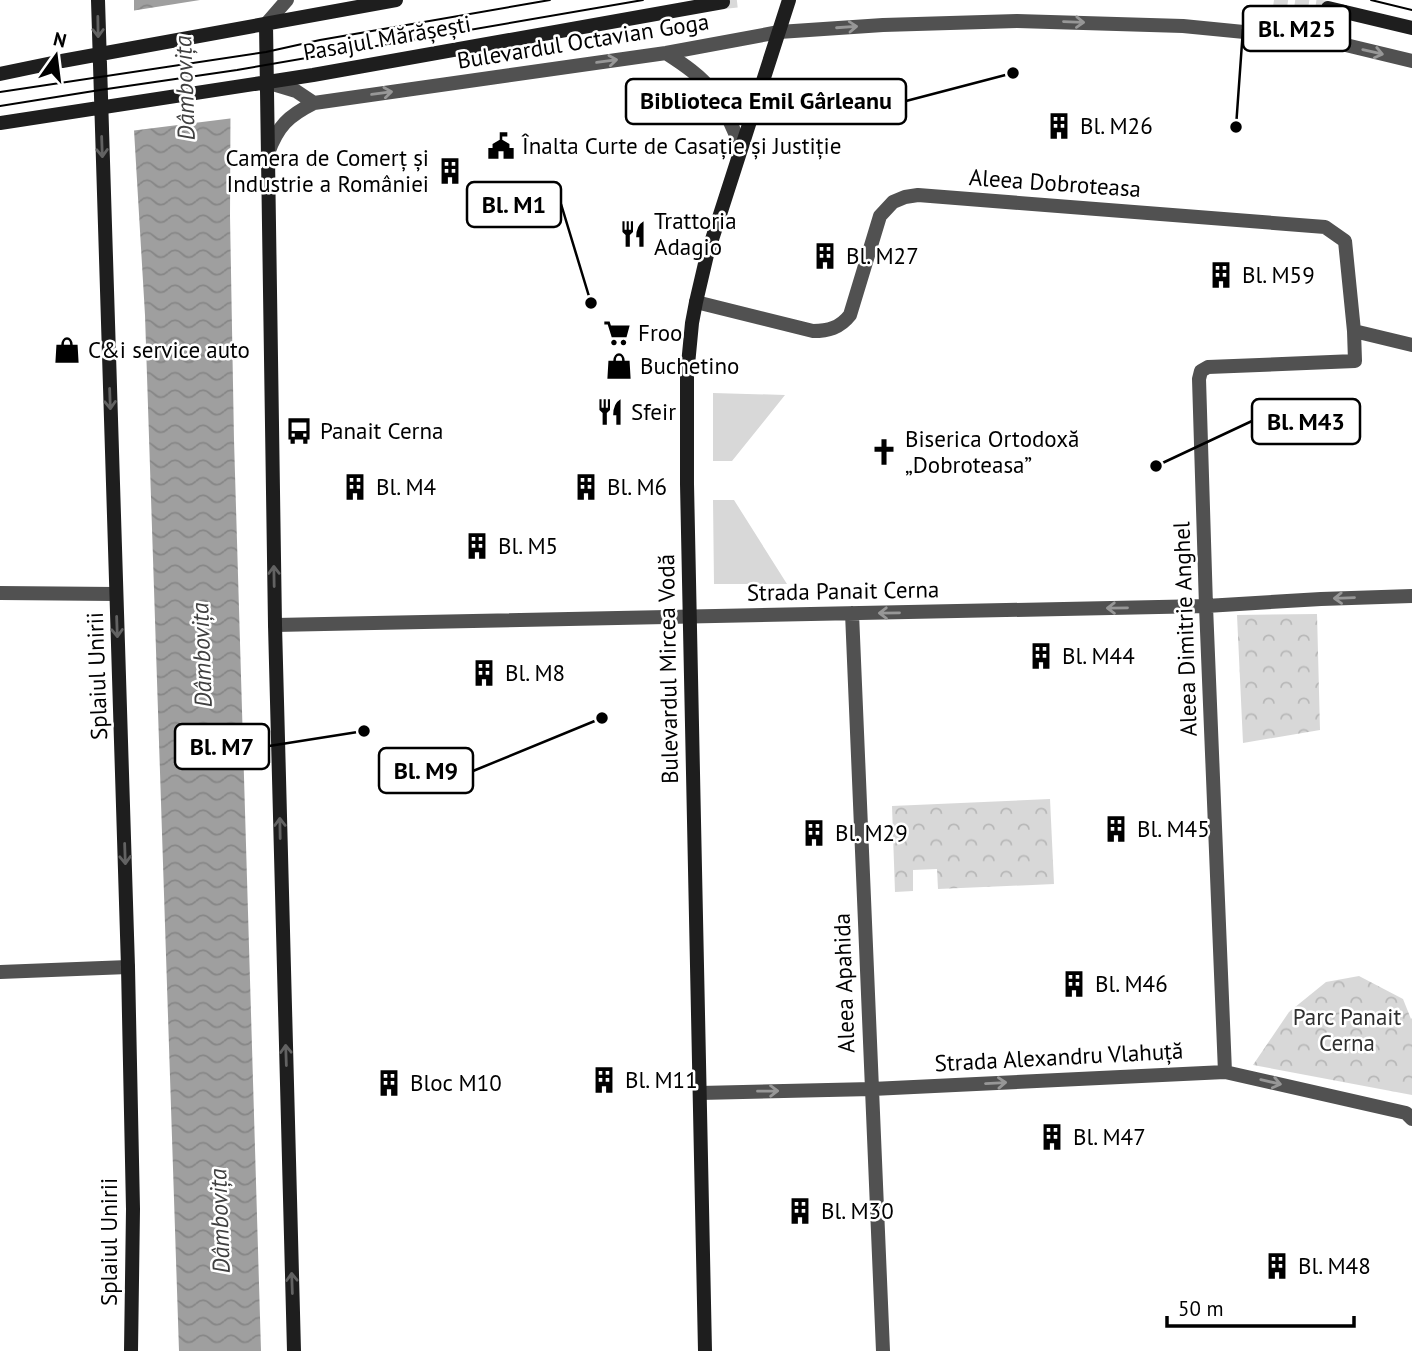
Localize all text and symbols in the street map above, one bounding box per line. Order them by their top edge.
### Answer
street label: Bulevardul Octavian Goga [455,6,711,75]
callout: Bl. M25 [1243,6,1350,51]
street label: Pasajul Mărășești [301,8,473,67]
text: Bl. M25 [1258,13,1336,44]
one-way arrow [92,16,105,39]
one-way arrow [1063,16,1086,29]
one-way arrow [835,20,858,33]
north arrow [21,21,91,91]
text: N [51,26,69,53]
water label: Dâmbovița [167,35,202,141]
one-way arrow [1361,45,1384,59]
one-way arrow [595,54,618,67]
callout: Biblioteca Emil Gârleanu [626,79,906,124]
text: Biblioteca Emil Gârleanu [640,85,892,116]
one-way arrow [370,87,393,100]
building icon: Bl. M26 [1044,111,1074,141]
place label: Bl. M26 [1080,111,1153,140]
public building icon: Înalta Curte de Casație și Justiție [486,131,516,161]
place label: Înalta Curte de Casație și Justiție [521,131,841,160]
one-way arrow [96,136,109,159]
place label: Camera de Comerț și Industrie a României [226,143,429,198]
building icon: Camera de Comerț și Industrie a României [435,156,465,186]
street label: Aleea Dobroteasa [968,162,1142,203]
callout: Bl. M1 [467,182,561,227]
text: Bl. M1 [482,189,546,220]
place label: Trattoria Adagio [654,206,737,261]
restaurant icon: Trattoria Adagio [618,219,648,249]
building icon: Bl. M27 [810,241,840,271]
place label: Bl. M27 [846,241,919,270]
building icon: Bl. M59 [1206,260,1236,290]
place label: Bl. M59 [1242,260,1315,289]
supermarket icon: Froo [602,318,632,348]
place label: Froo [638,318,682,347]
shop icon: C&i service auto [52,335,82,365]
place label: C&i service auto [88,335,250,364]
shop icon: Buchetino [604,351,634,381]
place label: Buchetino [640,351,739,380]
one-way arrow [104,387,117,410]
restaurant icon: Sfeir [595,397,625,427]
place label: Sfeir [631,397,676,426]
callout: Bl. M43 [1252,399,1360,444]
text: Bl. M43 [1267,406,1345,437]
bus stop icon: Panait Cerna [284,416,314,446]
place label: Panait Cerna [320,416,443,445]
place label: Biserica Ortodoxă „Dobroteasa” [905,424,1079,479]
church icon: Biserica Ortodoxă „Dobroteasa” [869,437,899,467]
building icon: Bl. M4 [340,472,370,502]
place label: Bl. M4 [376,472,437,501]
building icon: Bl. M6 [571,472,601,502]
place label: Bl. M6 [607,472,667,501]
street label: Aleea Dimitrie Anghel [1166,521,1203,737]
building icon: Bl. M5 [462,531,492,561]
place label: Bl. M5 [498,531,558,560]
street label: Bulevardul Mircea Vodă [651,554,684,784]
one-way arrow [267,565,281,588]
street label: Strada Panait Cerna [746,574,940,607]
one-way arrow [1333,591,1356,604]
one-way arrow [1105,601,1128,615]
water label: Dâmbovița [184,602,219,708]
one-way arrow [878,606,901,619]
street label: Splaiul Unirii [80,612,113,741]
one-way arrow [111,615,124,638]
building icon: Bl. M44 [1026,641,1056,671]
place label: Bl. M44 [1062,641,1135,670]
building icon: Bl. M8 [469,658,499,688]
place label: Bl. M8 [505,658,565,687]
callout: Bl. M7 [175,724,269,769]
text: Bl. M7 [190,731,254,762]
callout: Bl. M9 [379,748,473,793]
text: Bl. M9 [394,755,458,786]
building icon: Bl. M45 [1101,814,1131,844]
place label: Bl. M45 [1137,814,1210,843]
one-way arrow [273,817,286,840]
building icon: Bl. M29 [799,818,829,848]
place label: Bl. M29 [835,818,908,847]
one-way arrow [119,842,132,865]
street label: Aleea Apahida [827,913,860,1053]
building icon: Bl. M46 [1059,969,1089,999]
place label: Bl. M46 [1095,969,1168,998]
park label: Parc Panait Cerna [1293,1002,1402,1057]
street label: Strada Alexandru Vlahuță [934,1036,1184,1077]
one-way arrow [279,1044,292,1067]
building icon: Bl. M11 [589,1065,619,1095]
place label: Bl. M11 [625,1065,698,1094]
building icon: Bloc M10 [374,1068,404,1098]
place label: Bloc M10 [410,1068,502,1097]
one-way arrow [984,1076,1007,1089]
one-way arrow [1259,1076,1282,1090]
one-way arrow [757,1084,780,1098]
building icon: Bl. M47 [1037,1122,1067,1152]
place label: Bl. M47 [1073,1122,1146,1151]
water label: Dâmbovița [202,1168,237,1274]
street label: Splaiul Unirii [94,1178,123,1306]
building icon: Bl. M30 [785,1196,815,1226]
place label: Bl. M30 [821,1196,894,1225]
building icon: Bl. M48 [1262,1251,1292,1281]
place label: Bl. M48 [1298,1251,1371,1280]
one-way arrow [285,1272,298,1295]
scale bar [1167,1284,1354,1328]
text: 50 m [1178,1295,1224,1322]

